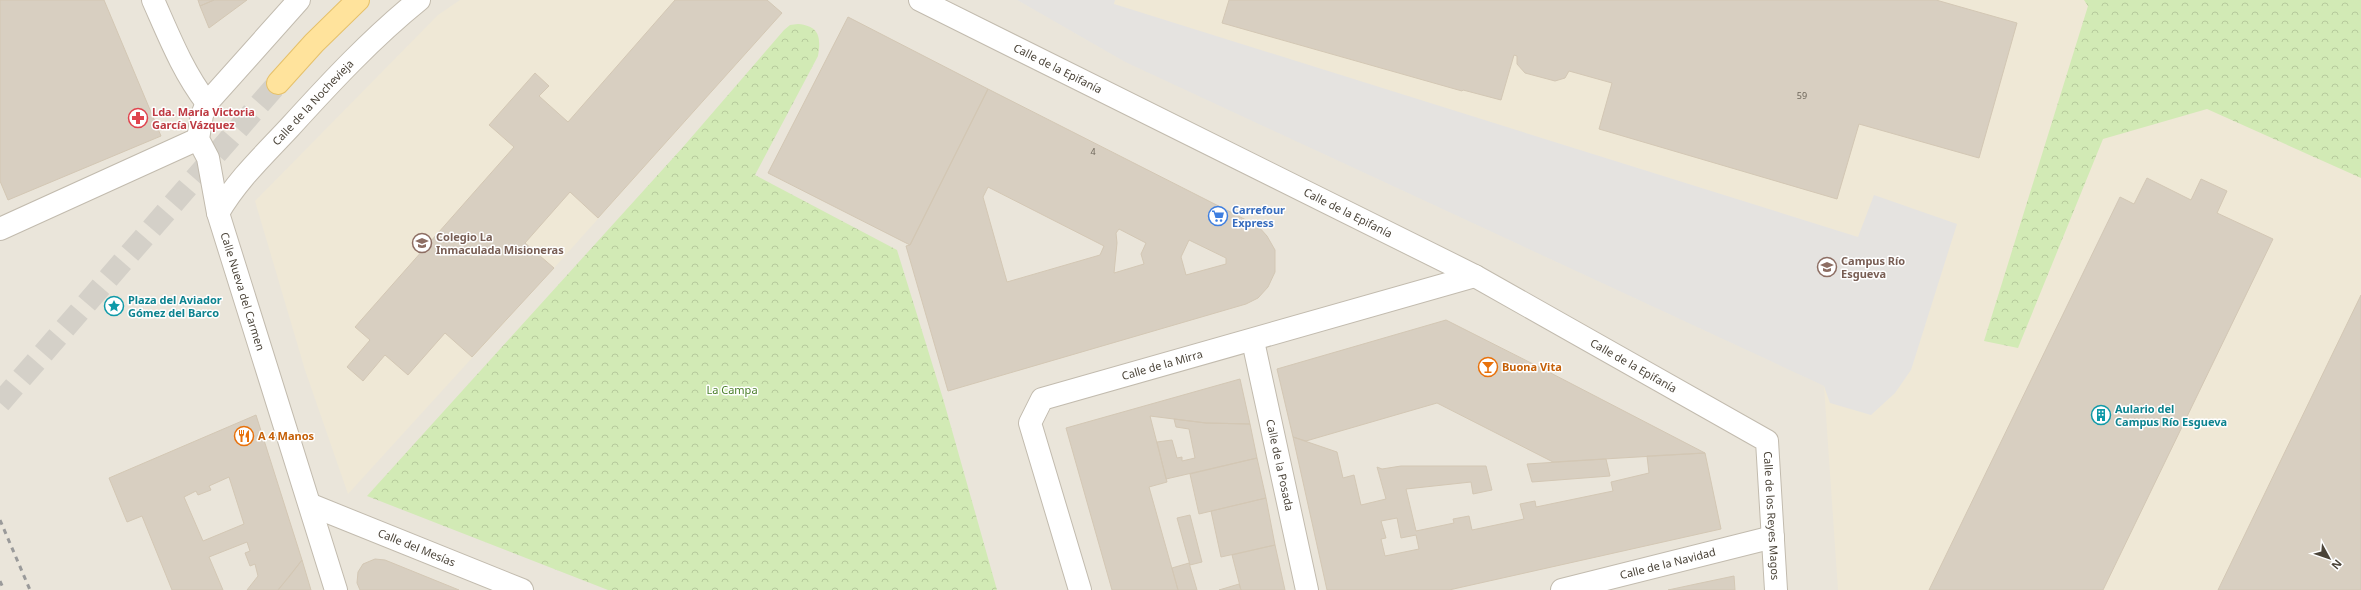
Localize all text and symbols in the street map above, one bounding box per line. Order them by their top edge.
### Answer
street label: Calle de la Epifanía [1011,40,1105,96]
street label: Calle de la Nochevieja [269,56,357,148]
house number: 59 [1797,89,1807,102]
place label: Lda. María Victoria García Vázquez [152,104,255,132]
pharmacy icon: Lda. María Victoria García Vázquez [127,107,149,129]
house number: 4 [1090,145,1096,158]
street label: Calle de la Epifanía [1301,184,1395,241]
place label: Carrefour Express [1232,202,1285,230]
supermarket icon: Carrefour Express [1207,205,1229,227]
place label: Colegio La Inmaculada Misioneras [436,229,564,257]
street label: Calle Nueva del Carmen [217,230,269,352]
school or university icon: Colegio La Inmaculada Misioneras [411,232,433,254]
place label: Campus Río Esgueva [1841,253,1905,281]
school or university icon: Campus Río Esgueva [1816,256,1838,278]
place label: Plaza del Aviador Gómez del Barco [128,292,222,320]
place icon: Plaza del Aviador Gómez del Barco [103,295,125,317]
street label: Calle de la Epifanía [1588,335,1680,396]
street label: Calle de la Mirra [1120,346,1204,383]
bar icon: Buona Vita [1477,356,1499,378]
place label: Buona Vita [1502,359,1562,374]
park label: La Campa [706,382,758,397]
place label: Aulario del Campus Río Esgueva [2115,401,2227,429]
building icon: Aulario del Campus Río Esgueva [2090,404,2112,426]
street label: Calle de la Posada [1263,418,1298,512]
restaurant icon: A 4 Manos [233,425,255,447]
place label: A 4 Manos [258,428,315,443]
street label: Calle de los Reyes Magos [1761,451,1783,580]
street label: Calle del Mesías [376,525,458,569]
north arrow [2309,538,2349,578]
street label: Calle de la Navidad [1618,544,1717,582]
text: N [2328,556,2346,573]

